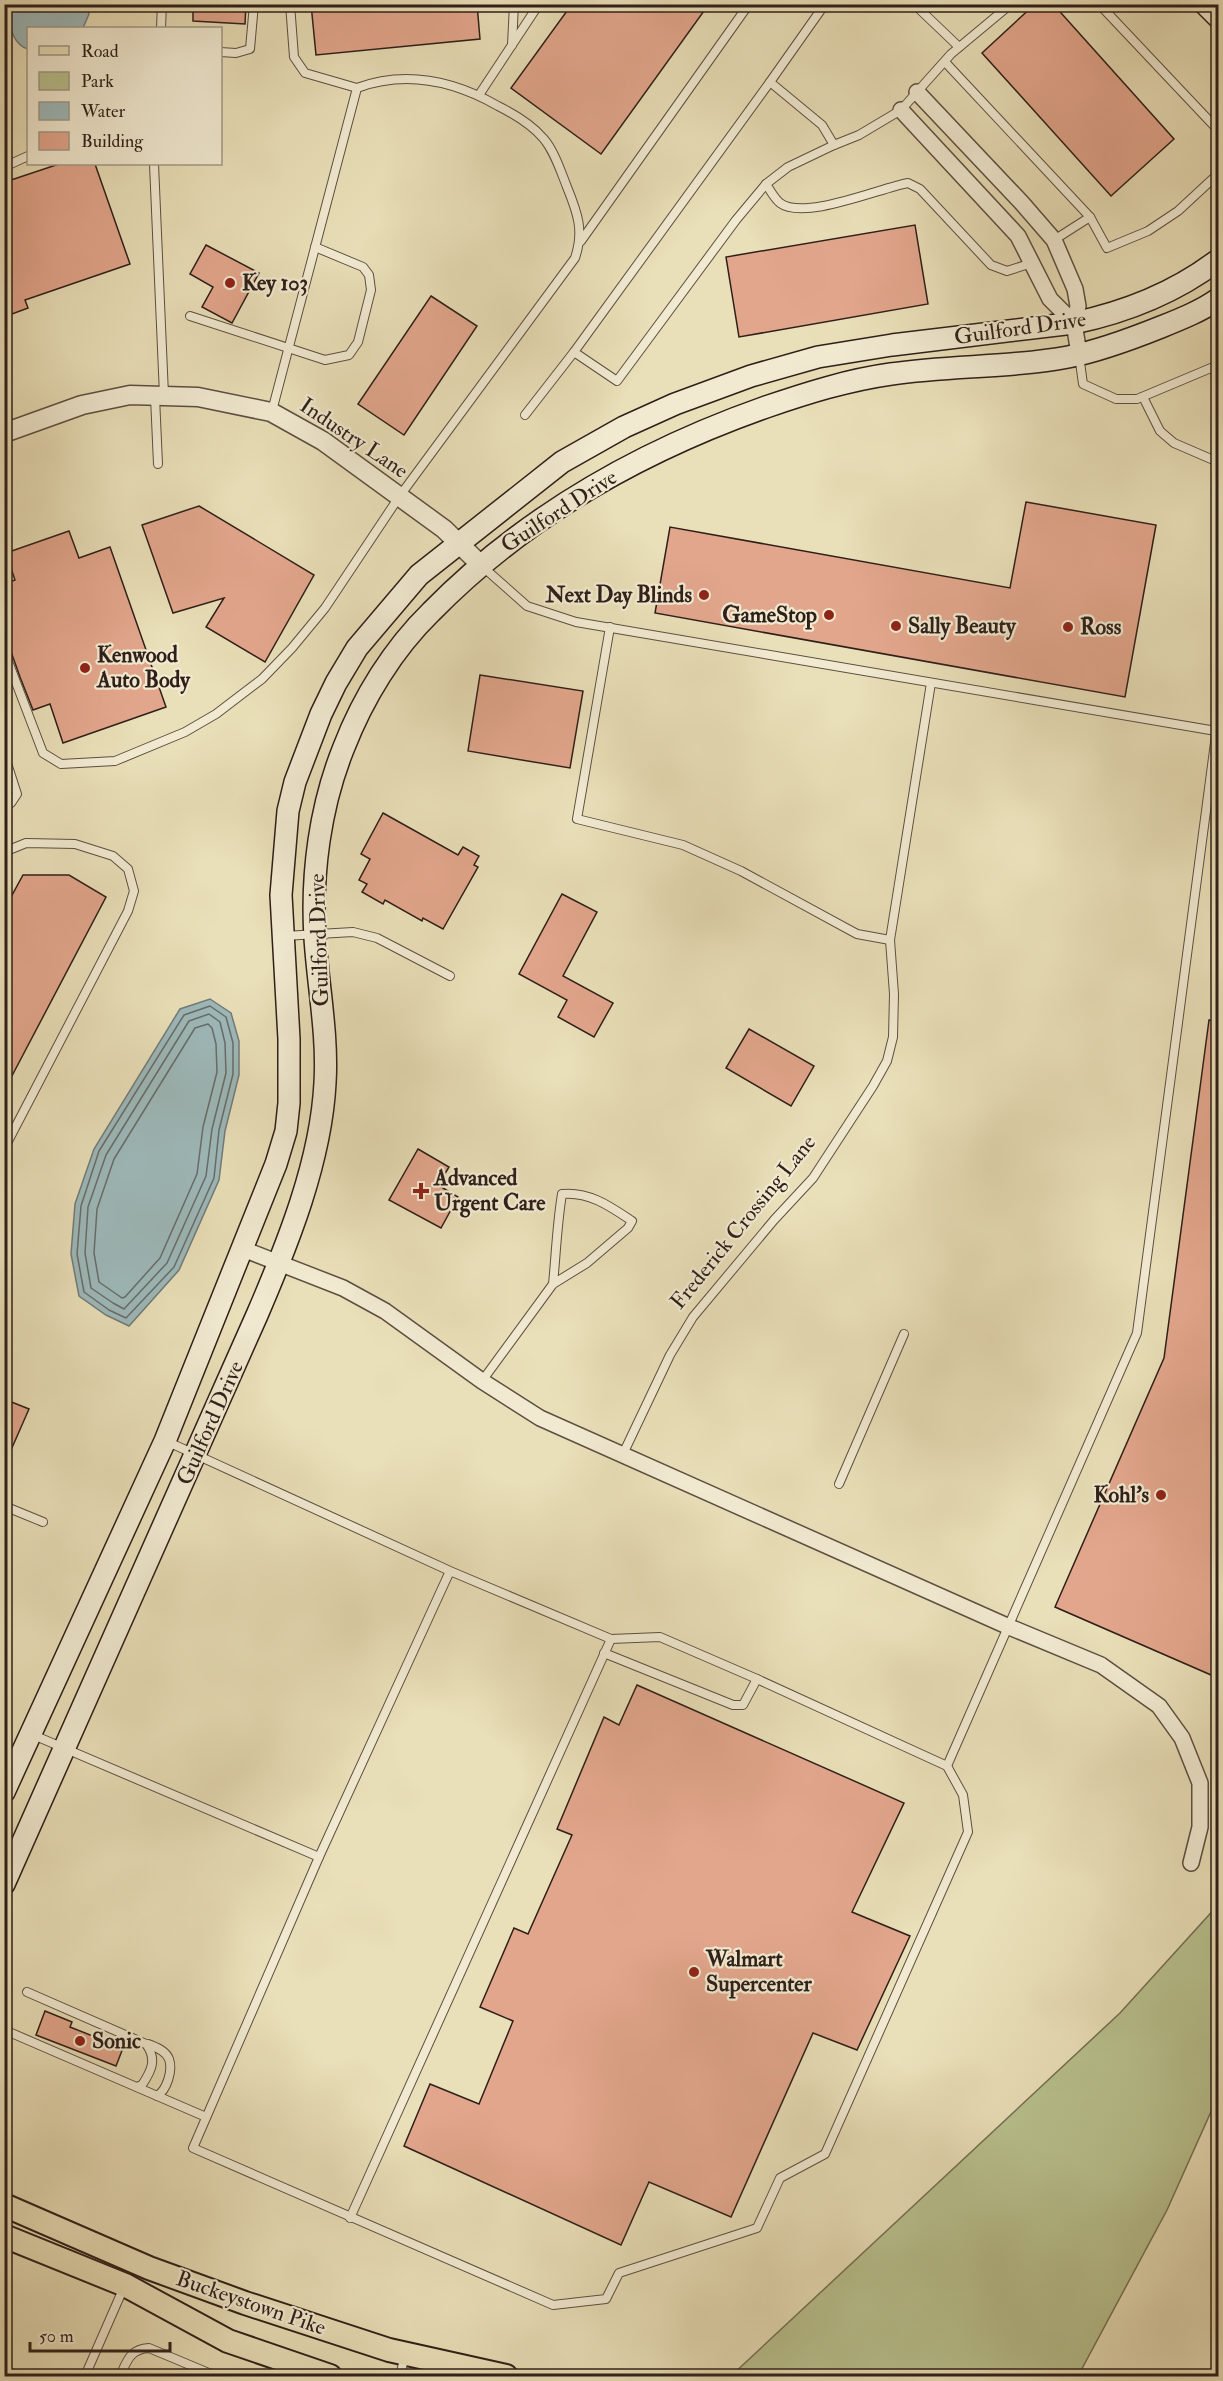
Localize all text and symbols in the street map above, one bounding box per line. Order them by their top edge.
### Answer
legend [27,27,222,165]
text: Road [81,40,119,63]
text: Park [81,70,114,93]
text: Water [80,100,125,123]
text: Building [81,130,144,153]
place label: Key 103 [242,269,308,298]
marker: Key 103 [223,276,237,290]
street label: Guilford Drive [952,305,1088,351]
street label: Industry Lane [294,391,414,485]
street label: Guilford Drive [496,463,622,559]
place label: Next Day Blinds [545,581,692,610]
marker: Next Day Blinds [697,588,711,602]
place label: GameStop [722,601,817,630]
marker: GameStop [822,608,836,622]
place label: Sally Beauty [908,612,1017,641]
place label: Ross [1080,613,1122,641]
marker: Sally Beauty [889,619,903,633]
marker: Ross [1061,620,1075,634]
place label: Kenwood Auto Body [96,641,191,695]
marker: Kenwood Auto Body [78,661,92,675]
street label: Guilford Drive [303,873,335,1007]
street label: Frederick Crossing Lane [664,1129,822,1315]
place label: Advanced Urgent Care [433,1164,546,1218]
marker: Advanced Urgent Care [412,1182,430,1200]
street label: Guilford Drive [170,1357,250,1489]
place label: Kohl's [1094,1481,1149,1509]
marker: Kohl's [1154,1488,1168,1502]
place label: Walmart Supercenter [705,1945,813,1999]
marker: Walmart Supercenter [687,1965,701,1979]
place label: Sonic [92,2027,141,2055]
marker: Sonic [73,2034,87,2048]
street label: Buckeystown Pike [173,2264,329,2342]
scale bar [30,2315,170,2353]
text: 50 m [39,2325,74,2348]

